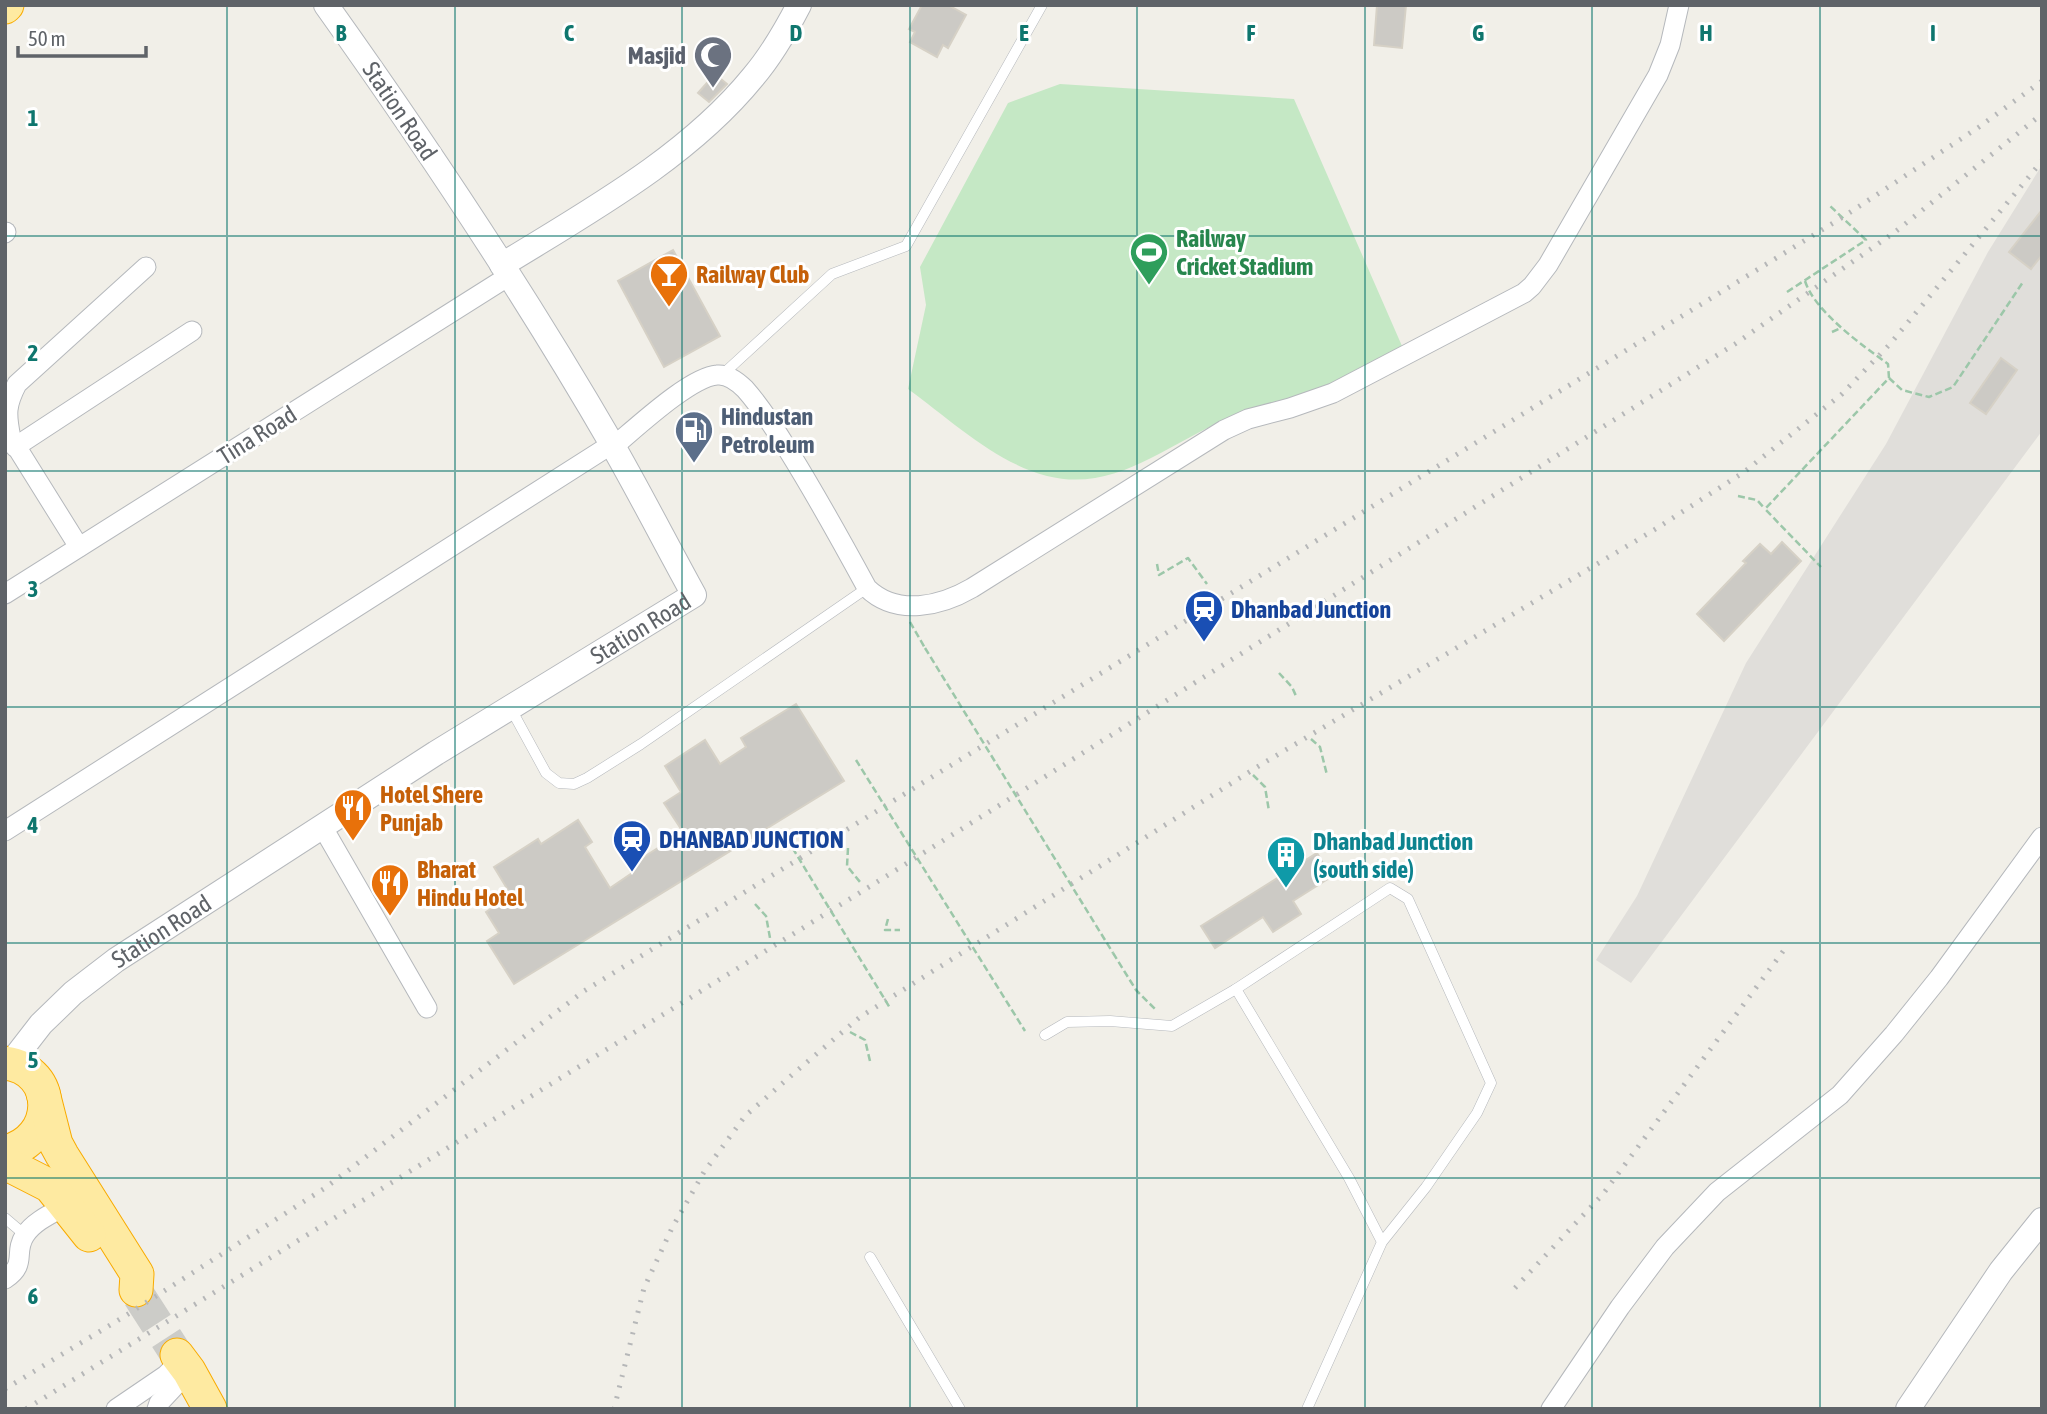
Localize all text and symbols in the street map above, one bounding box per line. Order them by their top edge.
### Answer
scale bar [18,14,145,58]
text: B [336,20,347,46]
text: C [564,20,575,46]
text: D [790,20,803,46]
text: E [1019,20,1029,46]
text: F [1246,20,1256,46]
text: G [1472,20,1484,46]
text: H [1699,20,1713,46]
text: I [1930,20,1936,46]
text: 50 m [28,26,66,50]
mosque icon: Masjid [692,34,734,89]
place label: Masjid [628,42,686,69]
street label: Station Road [357,57,443,165]
text: 1 [28,105,39,131]
place label: Railway Cricket Stadium [1176,225,1313,280]
sports icon: Railway Cricket Stadium [1128,231,1170,286]
bar icon: Railway Club [648,253,690,308]
place label: Railway Club [696,261,809,288]
text: 2 [28,340,38,366]
street label: Tina Road [213,400,301,470]
place label: Hindustan Petroleum [721,403,815,458]
fuel station icon: Hindustan Petroleum [673,409,715,464]
text: 3 [28,576,38,602]
street label: Station Road [585,587,695,669]
station icon: Dhanbad Junction [1183,588,1225,643]
place label: Dhanbad Junction [1231,596,1391,623]
place label: Hotel Shere Punjab [380,781,483,836]
restaurant icon: Hotel Shere Punjab [332,787,374,842]
text: 4 [27,812,39,838]
station icon: DHANBAD JUNCTION [611,818,653,873]
place label: DHANBAD JUNCTION [659,826,844,853]
place label: Dhanbad Junction (south side) [1313,828,1473,883]
building icon: Dhanbad Junction (south side) [1265,834,1307,889]
place label: Bharat Hindu Hotel [417,856,524,911]
restaurant icon: Bharat Hindu Hotel [369,862,411,917]
street label: Station Road [106,889,216,973]
text: 5 [28,1047,39,1073]
text: 6 [28,1283,39,1309]

